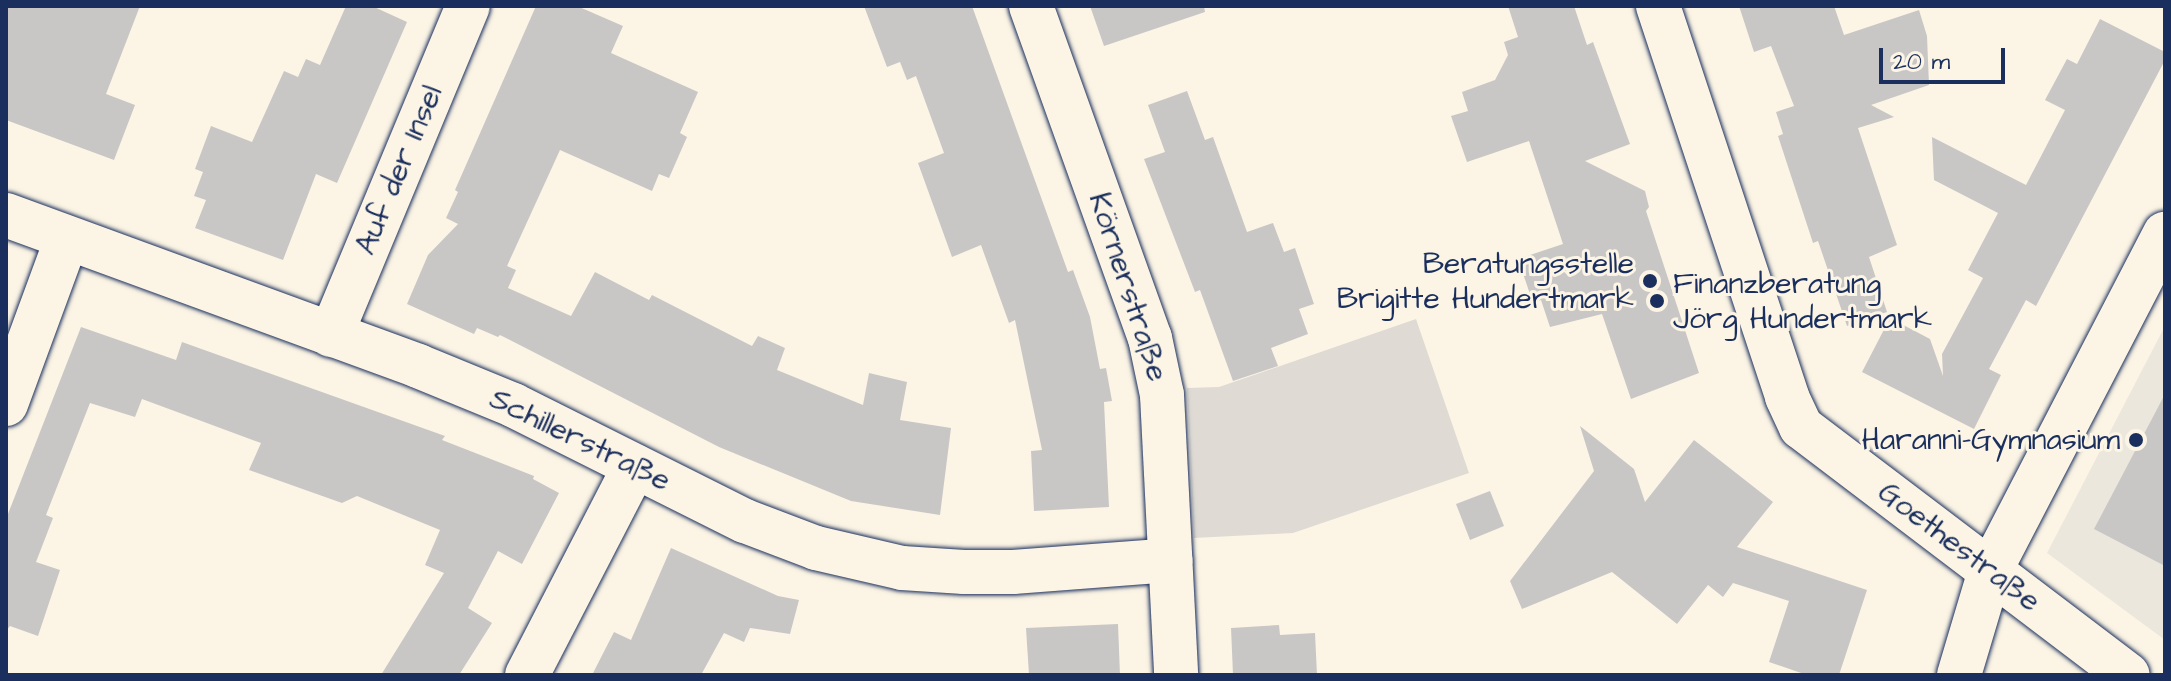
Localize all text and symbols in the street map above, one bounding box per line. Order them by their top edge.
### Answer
scale bar [1883,32,2009,82]
text: 20 m [1893,45,1950,79]
street label: Auf der Insel [347,80,451,260]
street label: Körnerstraße [1081,188,1175,386]
place label: Beratungsstelle Brigitte Hundertmark [1337,246,1634,316]
place label: Finanzberatung Jörg Hundertmark [1673,266,1932,336]
marker: Beratungsstelle Brigitte Hundertmark [1641,272,1659,290]
marker: Finanzberatung Jörg Hundertmark [1648,292,1666,310]
street label: Schillerstraße [484,381,676,499]
place label: Haranni-Gymnasium [1862,422,2120,458]
marker: Haranni-Gymnasium [2127,431,2145,449]
street label: Goethestraße [1871,474,2047,620]

